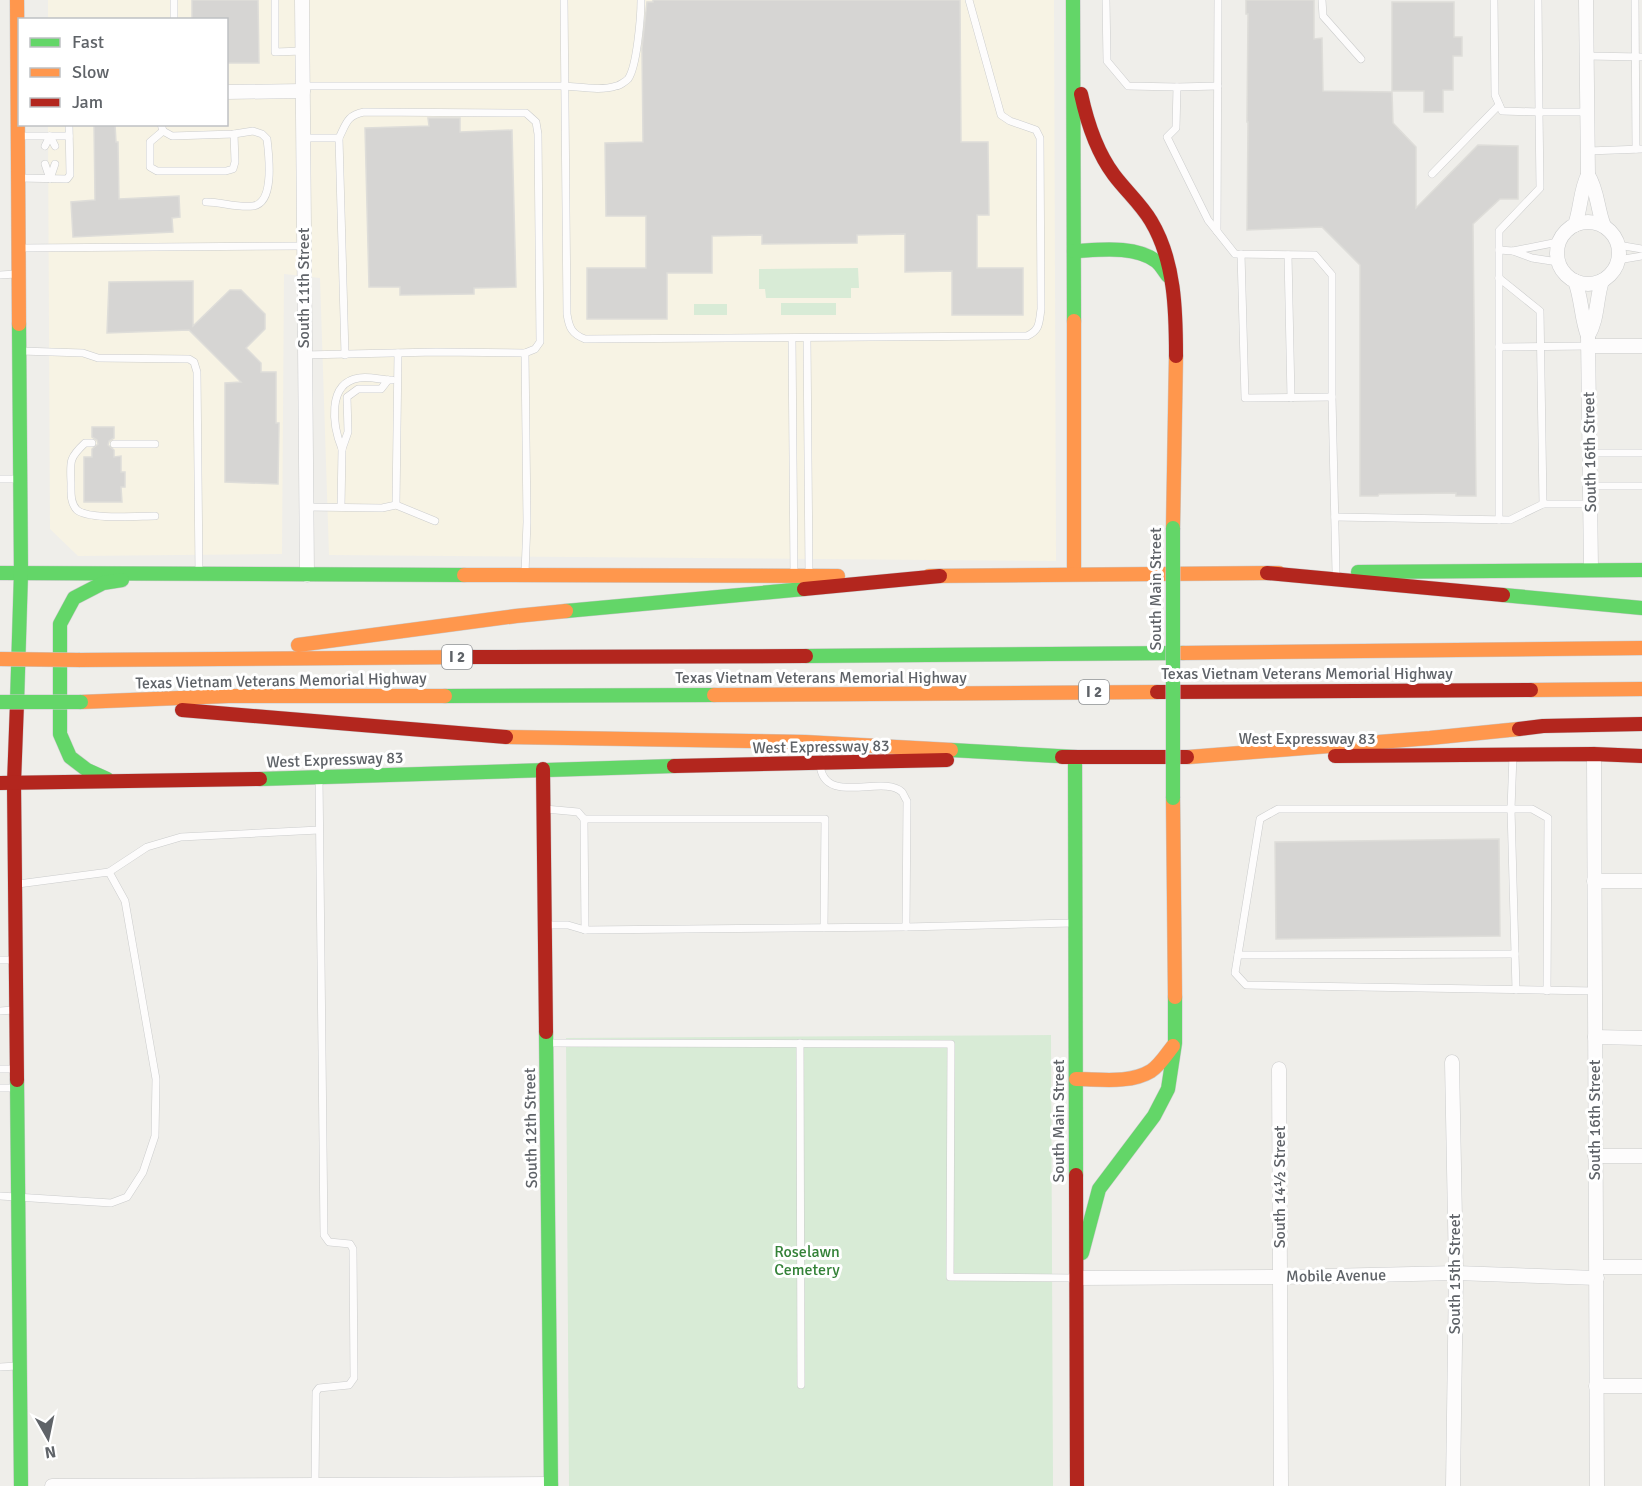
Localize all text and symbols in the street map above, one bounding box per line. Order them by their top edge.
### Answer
legend [18,18,228,126]
text: Fast [72,31,104,53]
text: Slow [72,61,109,83]
text: Jam [72,91,103,113]
street label: South 11th Street [294,227,314,348]
street label: South 16th Street [1579,391,1601,512]
street label: South Main Street [1146,527,1166,651]
road number: I 2 [442,645,472,669]
street label: Texas Vietnam Veterans Memorial Highway [1161,664,1453,684]
street label: Texas Vietnam Veterans Memorial Highway [135,668,427,694]
street label: Texas Vietnam Veterans Memorial Highway [675,668,967,688]
road number: I 2 [1079,680,1109,704]
street label: West Expressway 83 [1238,729,1376,749]
street label: West Expressway 83 [752,736,890,758]
street label: West Expressway 83 [266,748,404,772]
street label: South Main Street [1049,1059,1069,1183]
street label: South 16th Street [1585,1059,1605,1180]
street label: South 12th Street [520,1067,542,1188]
street label: South 14½ Street [1270,1125,1290,1248]
street label: South 15th Street [1445,1213,1465,1334]
park label: Roselawn Cemetery [774,1242,840,1280]
street label: Mobile Avenue [1286,1265,1386,1287]
north arrow [18,1408,78,1468]
text: N [43,1441,57,1463]

